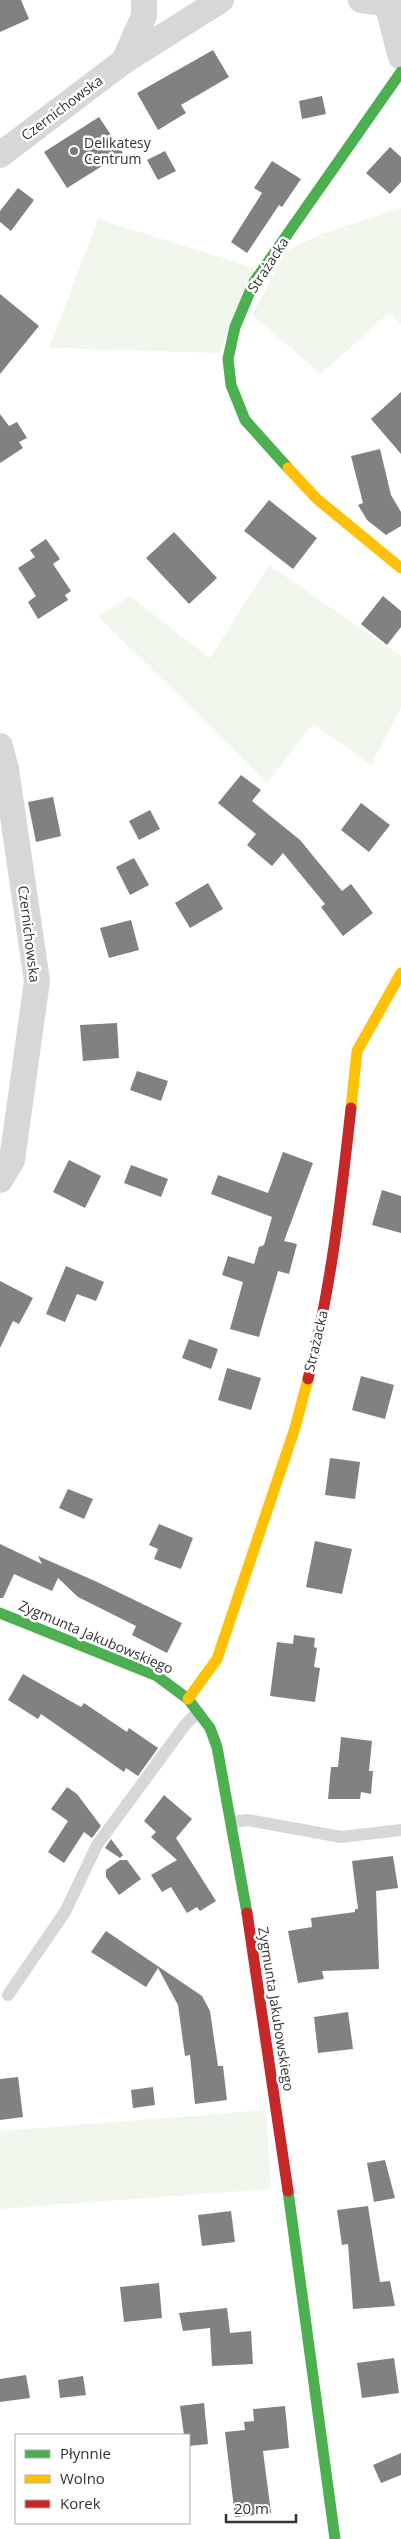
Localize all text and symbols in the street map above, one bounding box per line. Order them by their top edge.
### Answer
street label: Czernichowska [17,71,106,145]
place label: Delikatesy Centrum [84,133,152,168]
marker: Delikatesy Centrum [68,145,80,157]
street label: Strażacka [243,233,293,296]
street label: Czernichowska [14,884,45,983]
street label: Strażacka [299,1308,332,1373]
street label: Zygmunta Jakubowskiego [16,1595,176,1678]
street label: Zygmunta Jakubowskiego [254,1925,299,2092]
legend [15,2434,190,2524]
text: Płynnie [60,2443,111,2463]
text: Wolno [60,2468,105,2488]
scale bar [226,2492,296,2524]
text: Korek [60,2493,101,2513]
text: 20 m [234,2498,269,2518]

